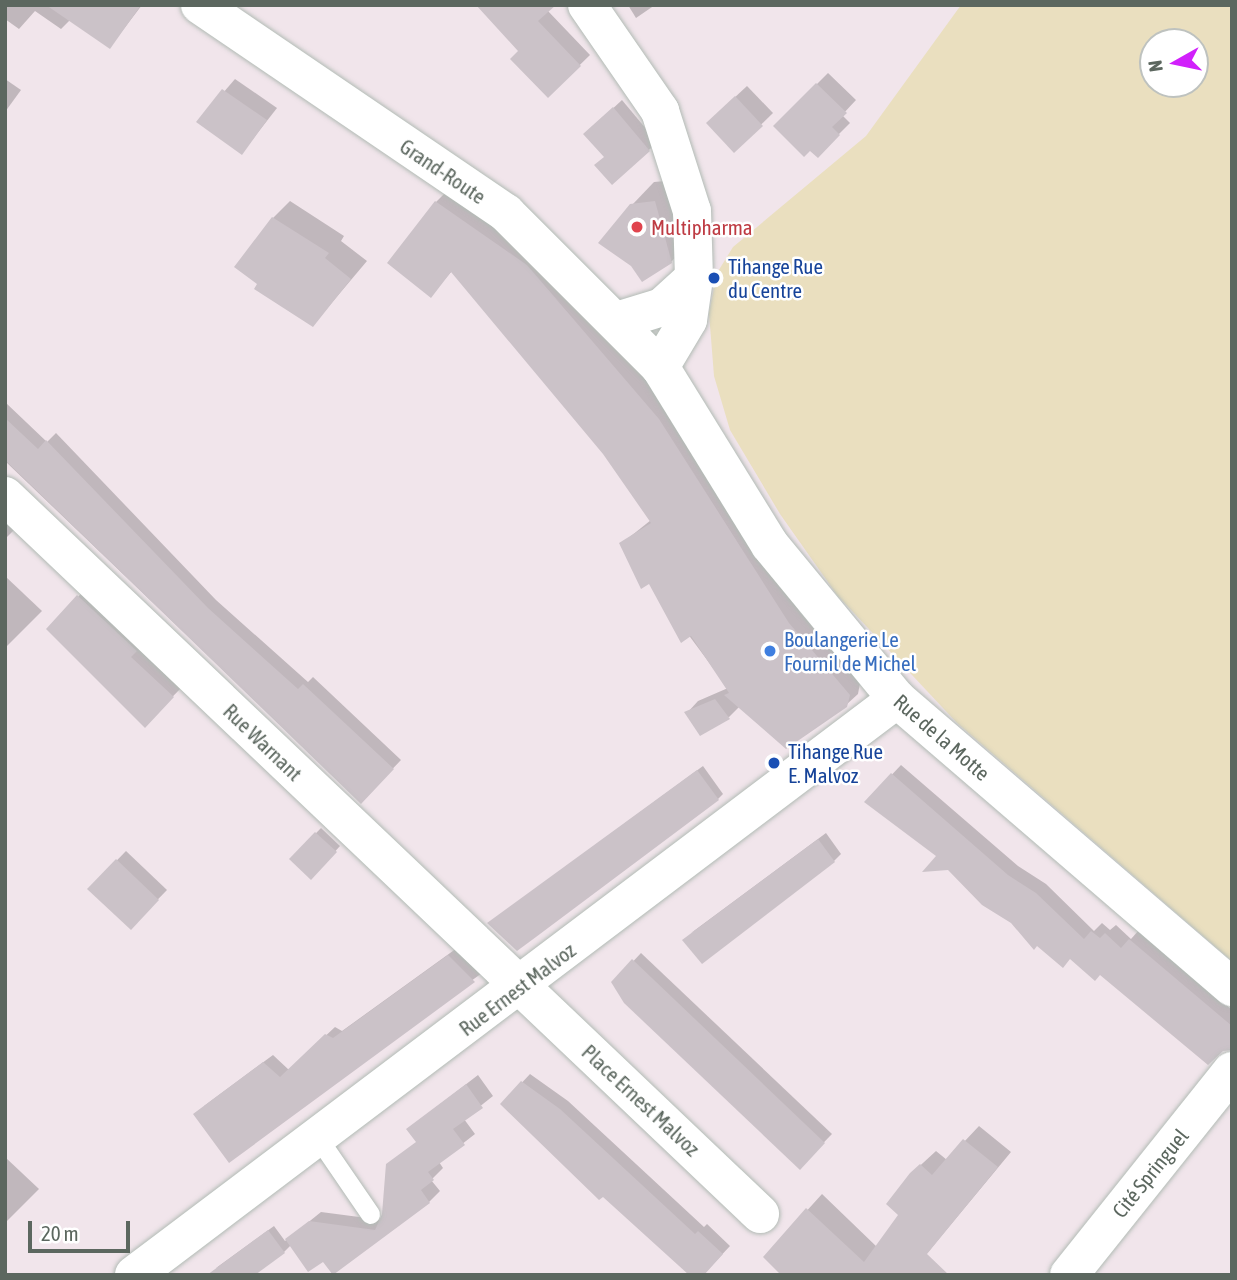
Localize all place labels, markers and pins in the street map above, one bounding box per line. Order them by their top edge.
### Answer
place label: Multipharma [651,214,753,240]
marker: Multipharma [629,219,645,235]
place label: Tihange Rue du Centre [728,253,823,303]
marker: Tihange Rue du Centre [706,270,722,286]
place label: Boulangerie Le Fournil de Michel [784,626,916,676]
marker: Boulangerie Le Fournil de Michel [762,643,778,659]
place label: Tihange Rue E. Malvoz [788,738,883,788]
marker: Tihange Rue E. Malvoz [766,755,782,771]

